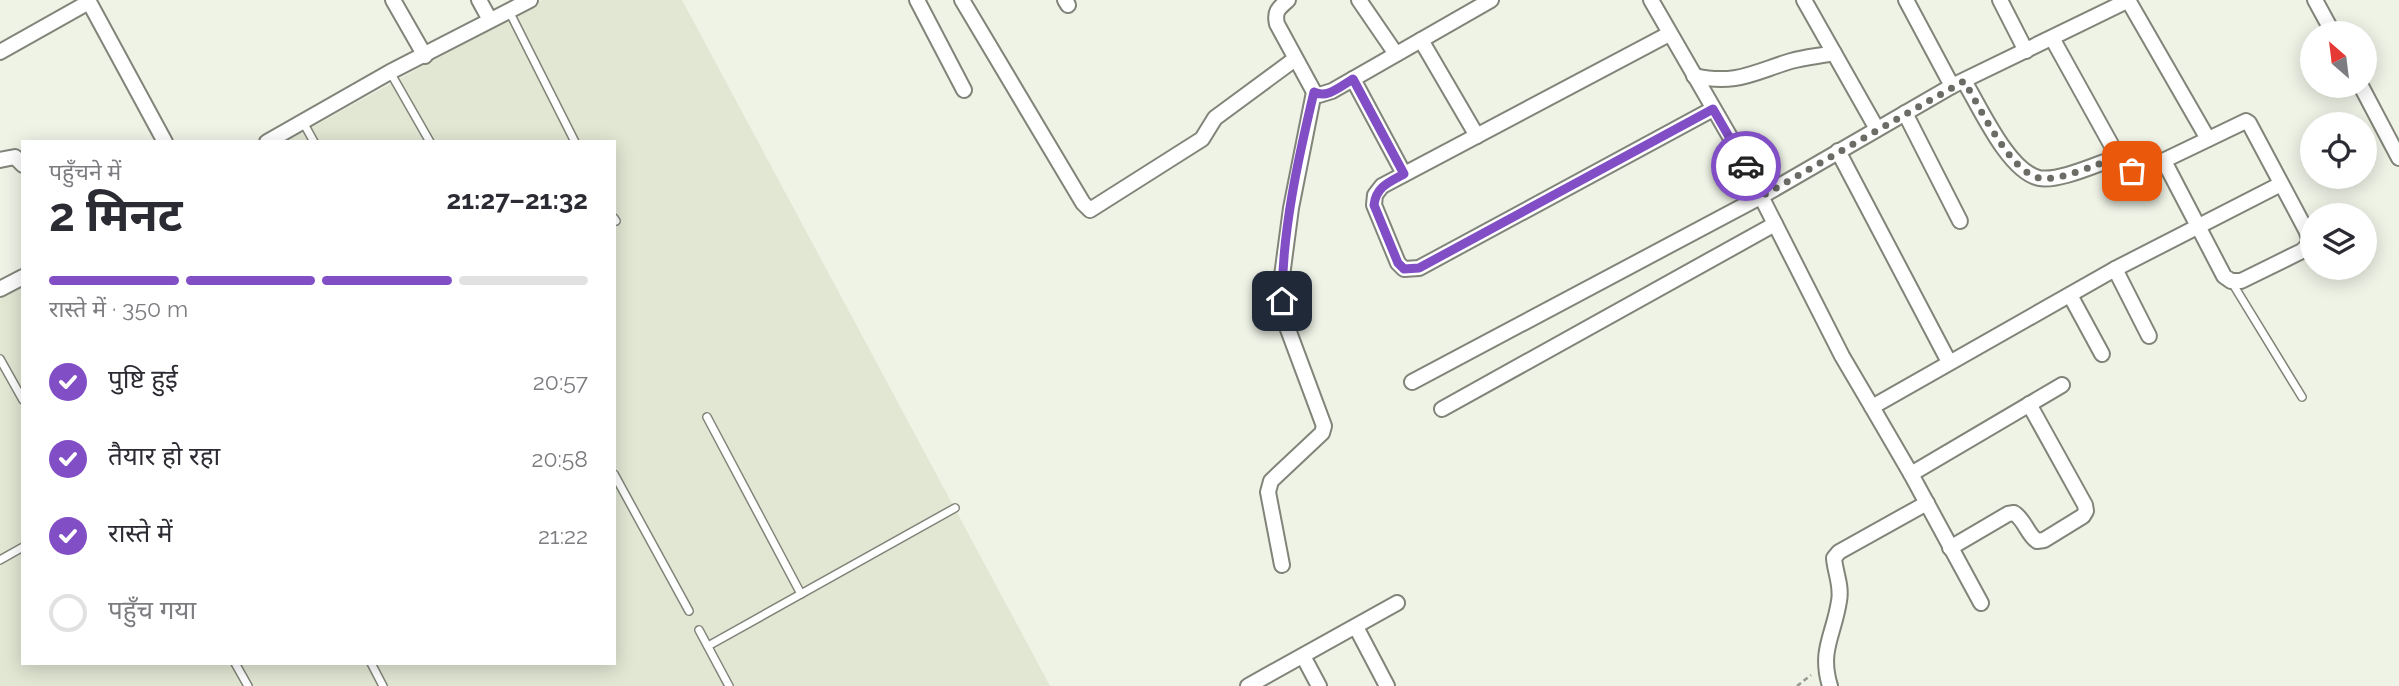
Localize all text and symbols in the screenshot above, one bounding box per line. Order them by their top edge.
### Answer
north arrow [2300,21,2376,98]
map controls [2300,21,2377,280]
button: locate [2300,112,2377,189]
courier [1711,131,1781,201]
pin [2102,141,2162,201]
icon: car [1727,147,1765,185]
icon: bag [2113,152,2151,190]
text: पहुँचने में [49,158,121,185]
text: 21:27–21:32 [447,185,588,215]
text: 2 मिनट [49,188,183,242]
button: layers [2300,203,2377,280]
pin [1252,271,1312,331]
icon: home [1263,282,1301,320]
text: रास्ते में · 350 m [49,295,188,322]
icon: check [49,363,87,401]
text: पुष्टि हुई [108,364,178,394]
text: 20:57 [533,368,588,395]
icon: check [49,440,87,478]
text: तैयार हो रहा [108,441,220,471]
text: 20:58 [531,445,588,472]
icon: check [49,517,87,555]
text: रास्ते में [108,518,172,548]
text: 21:22 [538,522,588,549]
text: पहुँच गया [108,595,196,625]

